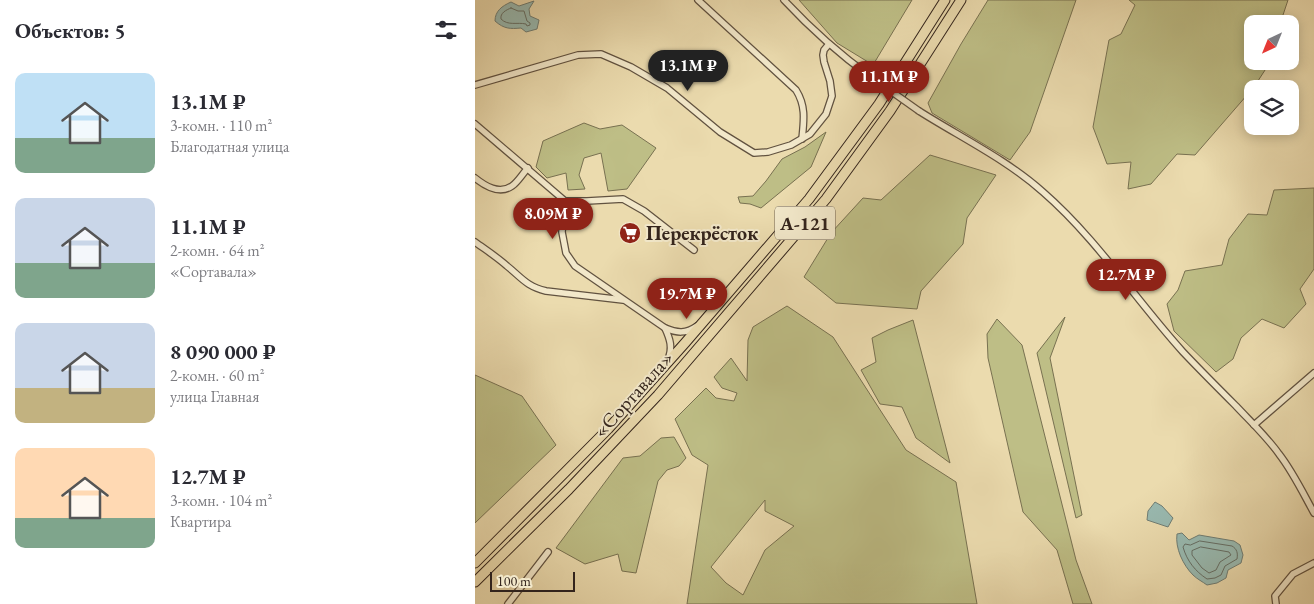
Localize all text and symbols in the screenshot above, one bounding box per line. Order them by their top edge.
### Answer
north arrow [1244,15,1299,70]
map controls [1244,15,1299,135]
icon: filters [432,16,460,44]
text: Объектов: 5 [15,17,126,44]
pin: 13.1M ₽ [642,49,734,92]
text: 13.1M ₽ [659,55,717,76]
pin: 11.1M ₽ [843,61,935,103]
text: 11.1M ₽ [860,66,918,87]
button: layers [1244,80,1299,135]
text: 13.1M ₽ [170,88,246,115]
icon: home [55,93,115,153]
text: 3-комн. · 110 m² [170,115,272,136]
text: Благодатная улица [170,136,289,157]
pin: 8.09M ₽ [507,198,599,240]
text: 8.09M ₽ [524,203,582,224]
road number: А-121 [775,207,835,240]
text: 11.1M ₽ [170,213,246,240]
icon: home [55,218,115,278]
place label: Перекрёсток [646,220,758,246]
supermarket icon: Перекрёсток [618,221,642,245]
text: 2-комн. · 64 m² [170,240,265,261]
pin: 12.7M ₽ [1080,258,1172,301]
text: «Сортавала» [170,261,257,282]
text: 12.7M ₽ [1097,264,1155,285]
pin: 19.7M ₽ [641,278,733,320]
text: 19.7M ₽ [658,283,716,304]
text: 8 090 000 ₽ [170,338,276,365]
icon: home [55,343,115,403]
street label: «Сортавала» [587,345,679,443]
text: 2-комн. · 60 m² [170,365,265,386]
text: улица Главная [170,386,259,407]
text: 12.7M ₽ [170,463,246,490]
icon: home [55,468,115,528]
text: 3-комн. · 104 m² [170,490,272,511]
text: Квартира [170,511,231,532]
scale bar [490,569,575,592]
text: 100 m [497,572,531,590]

